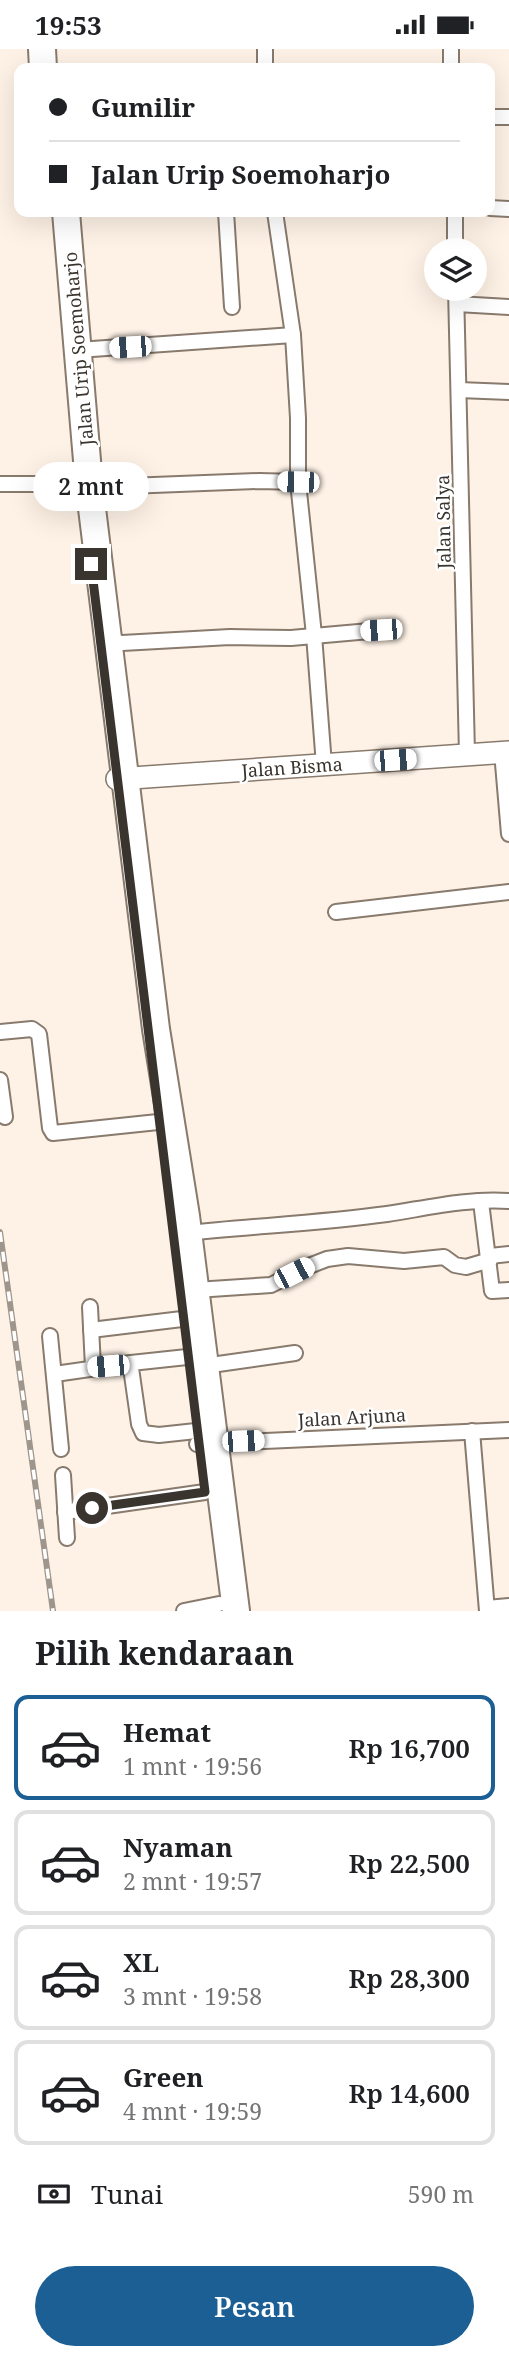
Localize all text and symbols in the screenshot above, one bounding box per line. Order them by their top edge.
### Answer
text: 19:53 [35,7,102,43]
text: Gumilir [91,89,195,125]
text: Jalan Urip Soemoharjo [91,156,390,192]
map controls [424,238,487,301]
button: layers [424,238,487,301]
street label: Jalan Urip Soemoharjo [58,251,99,448]
car [109,335,152,359]
callout: 2 mnt [33,463,149,511]
text: 2 mnt [58,470,124,502]
car [277,471,320,493]
street label: Jalan Salya [430,475,456,570]
route end [75,548,107,580]
car [360,618,403,642]
car [374,748,417,772]
street label: Jalan Bisma [240,751,343,783]
car [271,1254,318,1292]
car [87,1354,130,1378]
street label: Jalan Arjuna [296,1402,407,1432]
car [222,1430,265,1452]
route start [76,1492,108,1524]
text: Pilih kendaraan [35,1631,294,1674]
text: Hemat [123,1714,211,1750]
icon: car [39,1716,102,1779]
text: Rp 16,700 [348,1730,470,1766]
text: 1 mnt · 19:56 [123,1750,262,1782]
text: Nyaman [123,1829,233,1865]
icon: car [39,1831,102,1894]
text: Rp 22,500 [348,1845,470,1881]
text: 2 mnt · 19:57 [123,1865,262,1897]
text: XL [123,1944,159,1980]
icon: car [39,1946,102,2009]
text: Rp 28,300 [348,1960,470,1996]
text: 3 mnt · 19:58 [123,1980,262,2012]
text: Green [123,2059,204,2095]
icon: car [39,2061,102,2124]
text: Rp 14,600 [348,2075,470,2111]
text: 4 mnt · 19:59 [123,2095,262,2127]
icon: cash [35,2175,73,2213]
text: Tunai [91,2176,163,2212]
text: 590 m [408,2178,474,2210]
button: Pesan [35,2266,474,2346]

